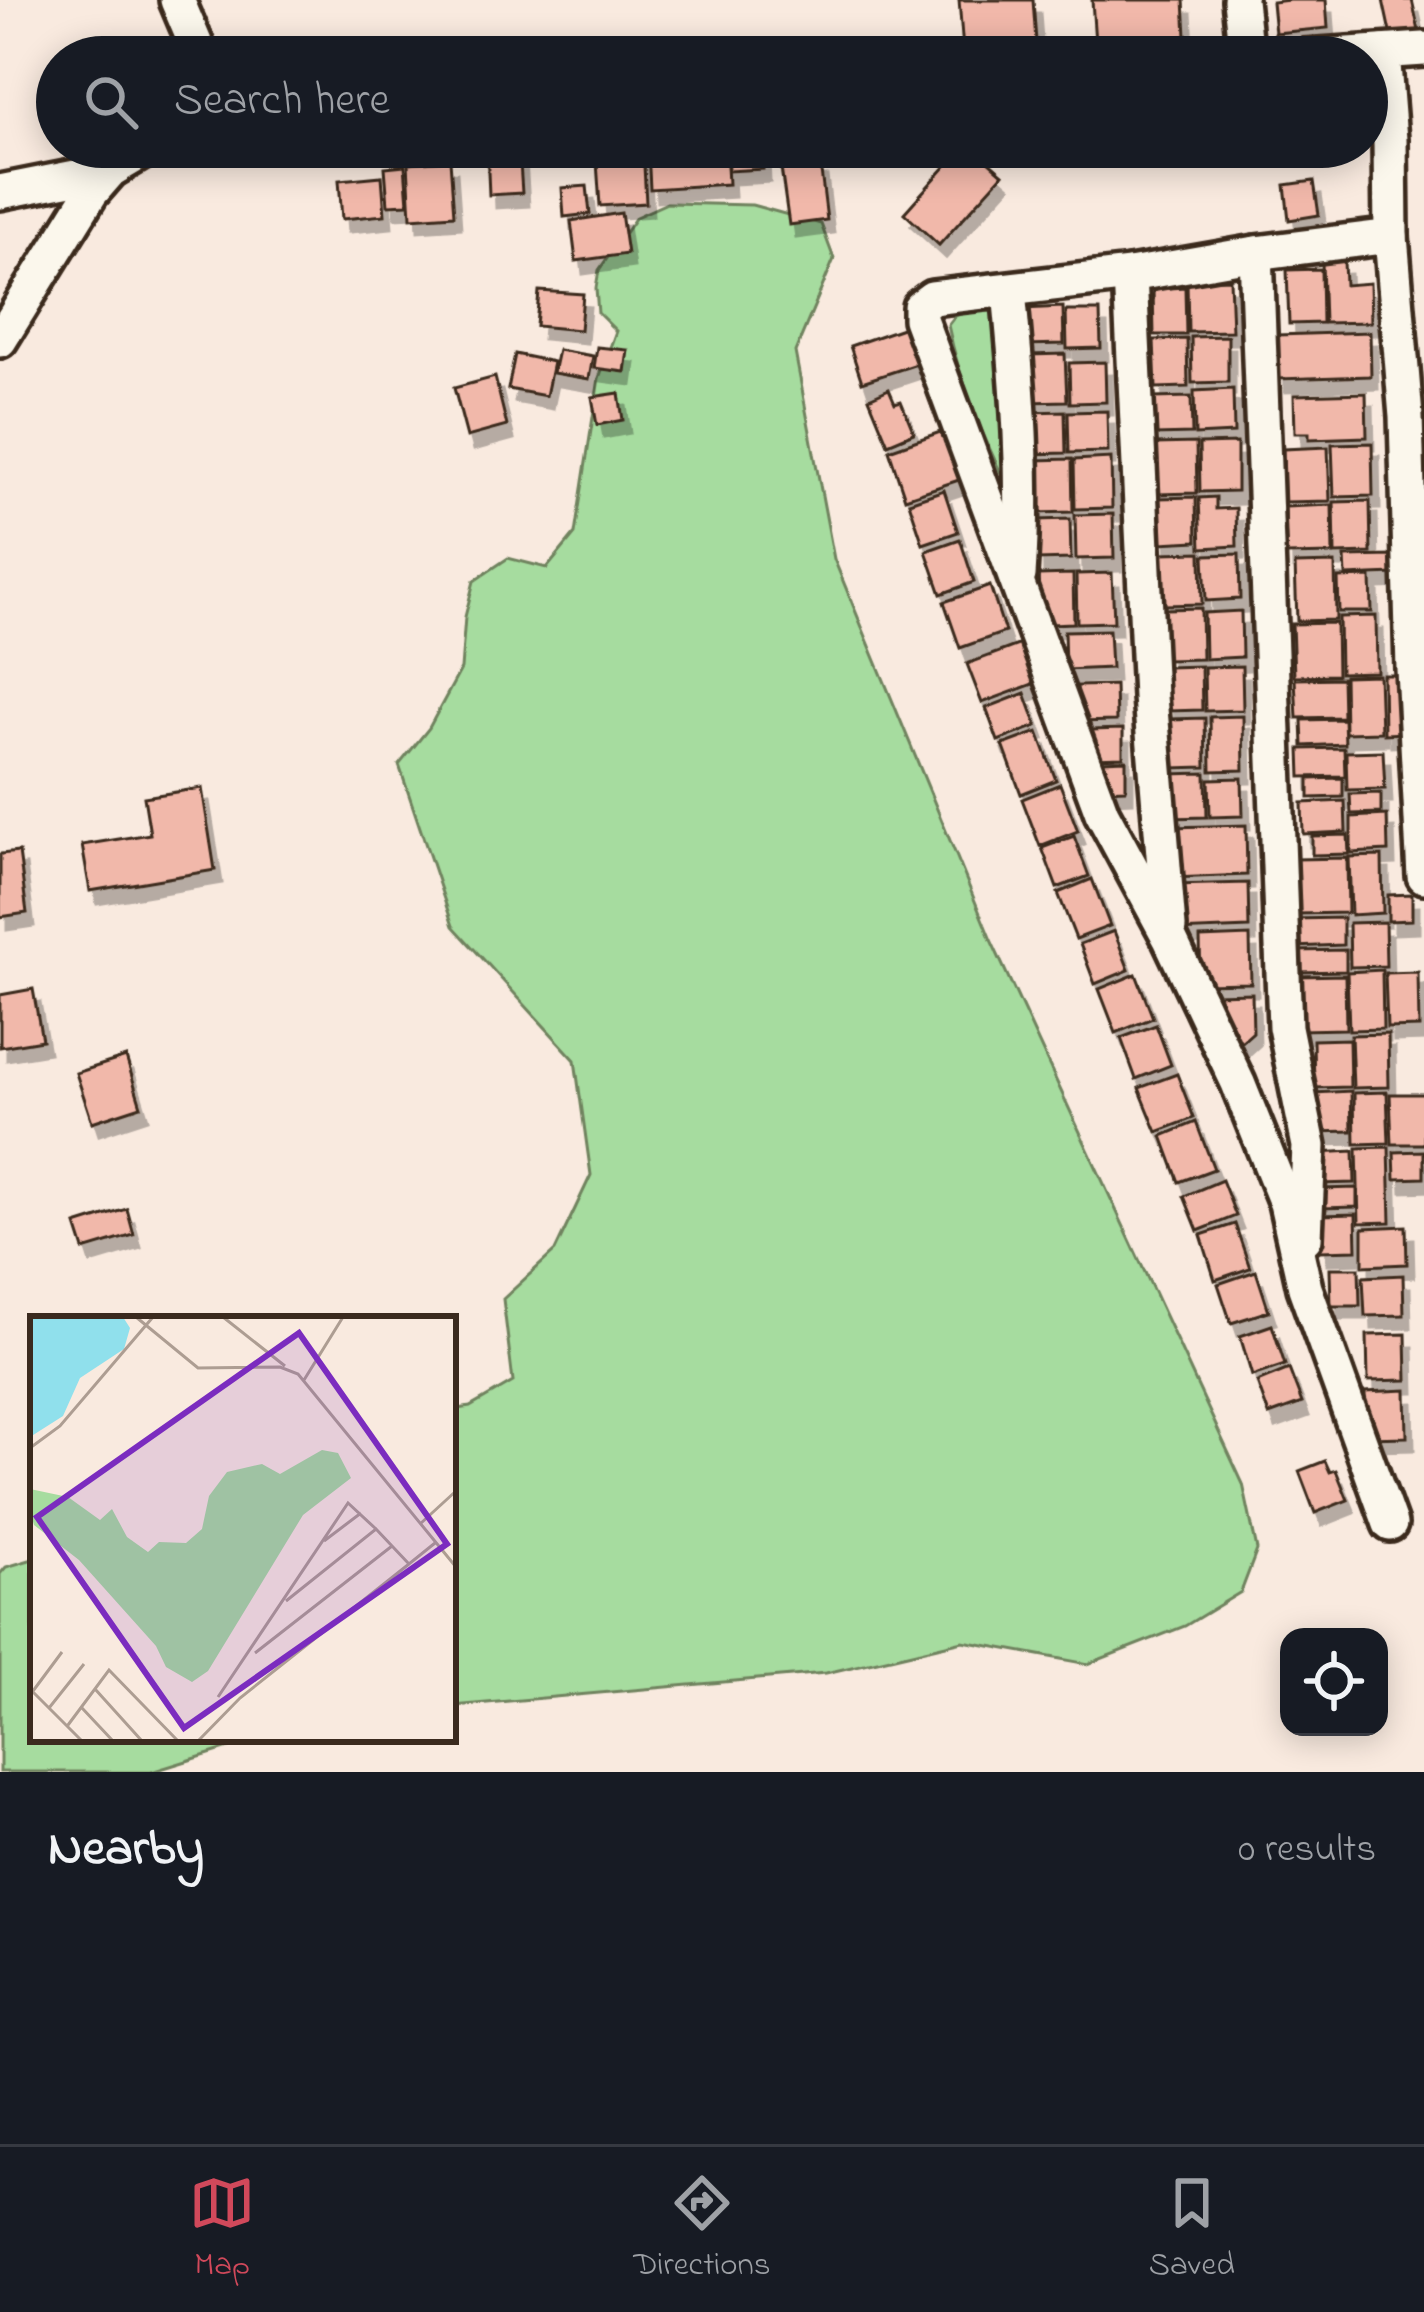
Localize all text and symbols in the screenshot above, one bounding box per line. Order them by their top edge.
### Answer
search box [36,36,1388,168]
icon: search [78,69,144,135]
text: Search here [174,69,390,135]
inset map [30,1316,456,1742]
map controls [1280,1628,1388,1736]
button: locate [1280,1628,1388,1736]
text: Nearby [48,1813,204,1888]
text: 0 results [1238,1822,1376,1879]
tab: Map [189,2170,255,2290]
tab: Directions [633,2170,770,2290]
tab: Saved [1149,2170,1235,2290]

